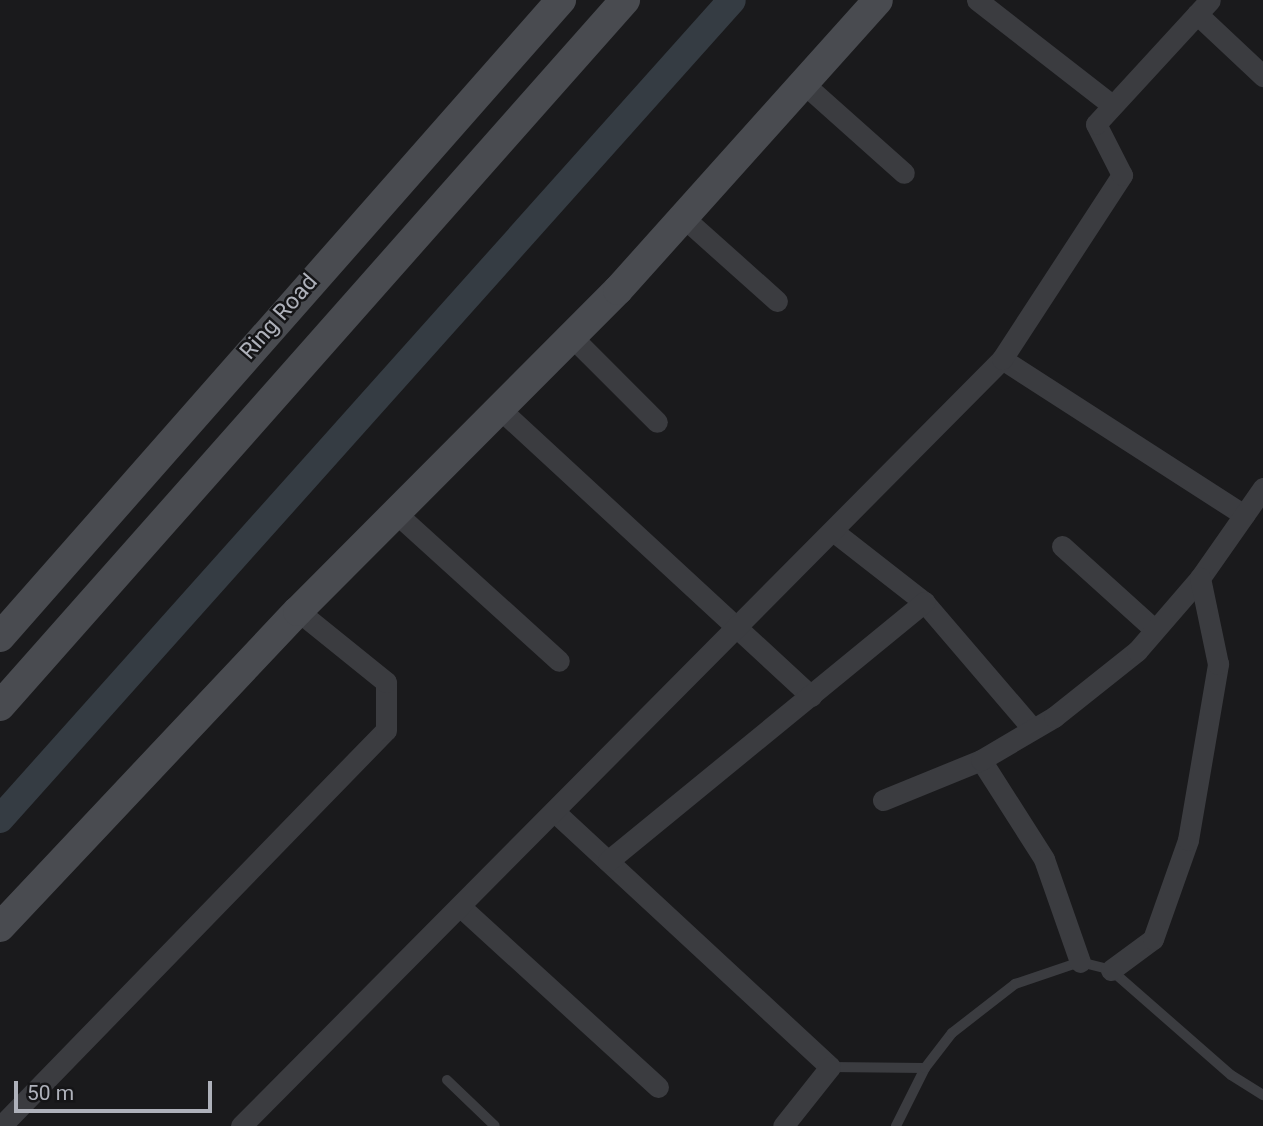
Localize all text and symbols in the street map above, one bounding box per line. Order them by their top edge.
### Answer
street label: Ring Road [235,269,323,365]
scale bar [18,1066,215,1110]
text: 50 m [27,1081,74,1105]

